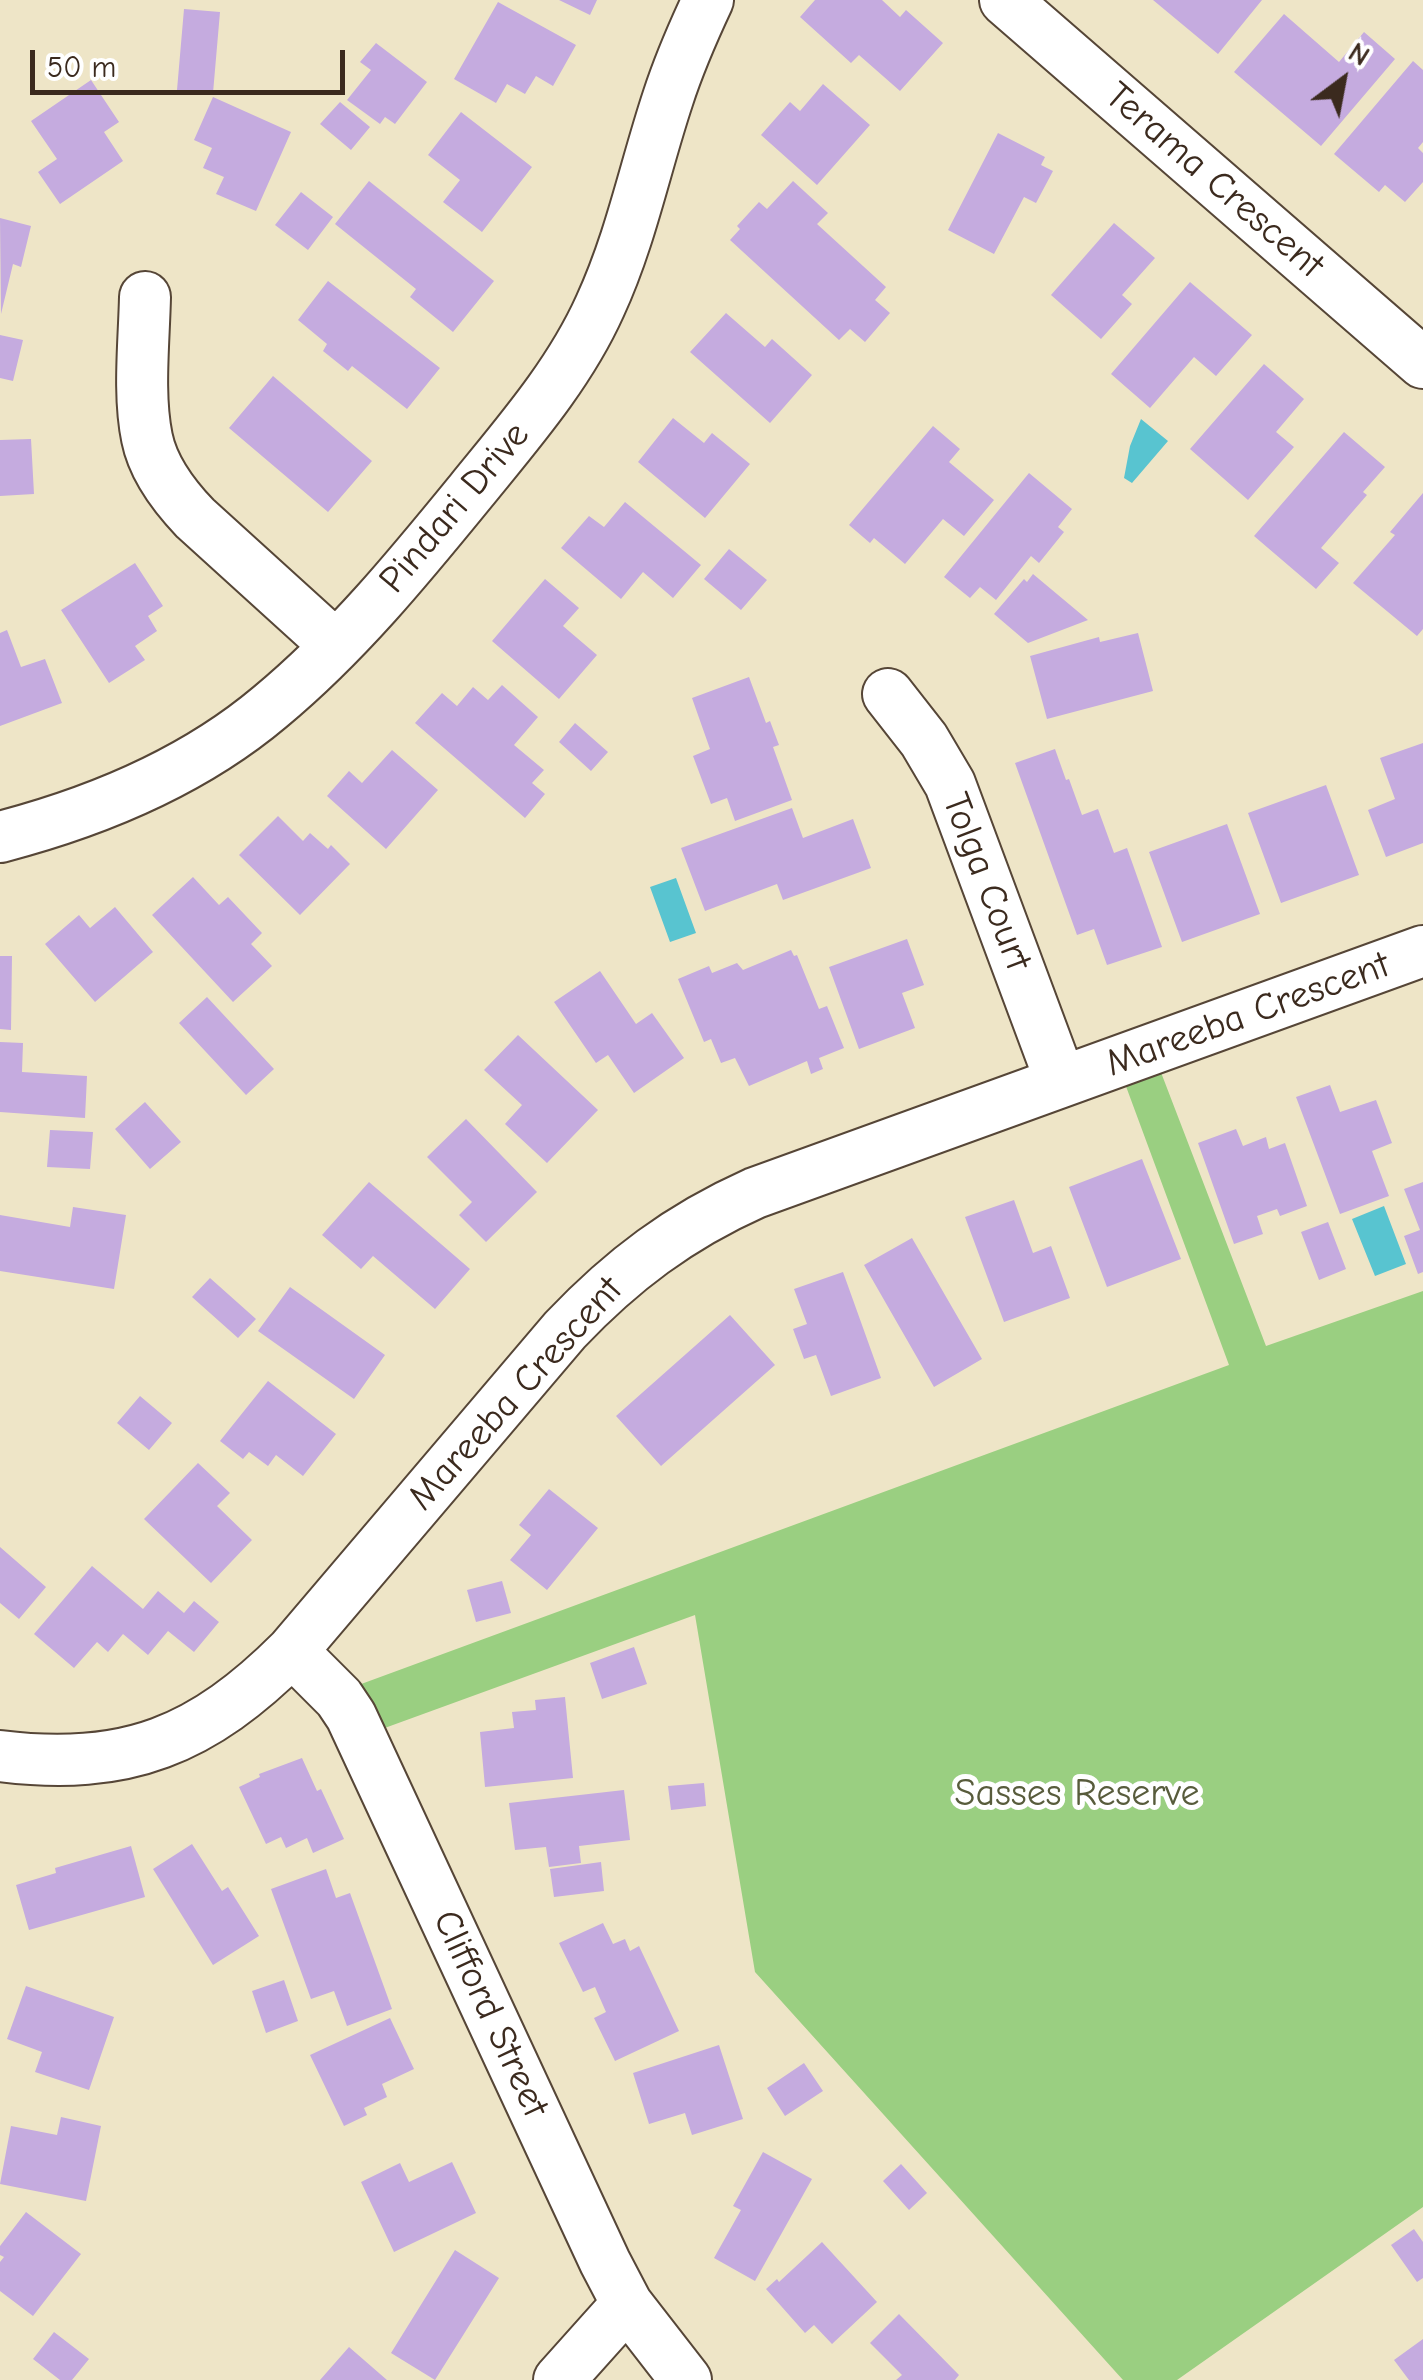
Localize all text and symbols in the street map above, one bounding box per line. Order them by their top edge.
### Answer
scale bar [35,30,350,92]
north arrow [1293,30,1393,130]
text: N [1343,36,1375,73]
text: 50 m [47,50,116,85]
street label: Terama Crescent [1095,74,1333,288]
street label: Pindari Drive [370,413,540,603]
street label: Tolga Court [931,787,1041,977]
street label: Mareeba Crescent [1100,943,1396,1087]
street label: Mareeba Crescent [399,1268,633,1520]
park label: Sasses Reserve [955,1771,1199,1817]
street label: Clifford Street [422,1903,558,2125]

